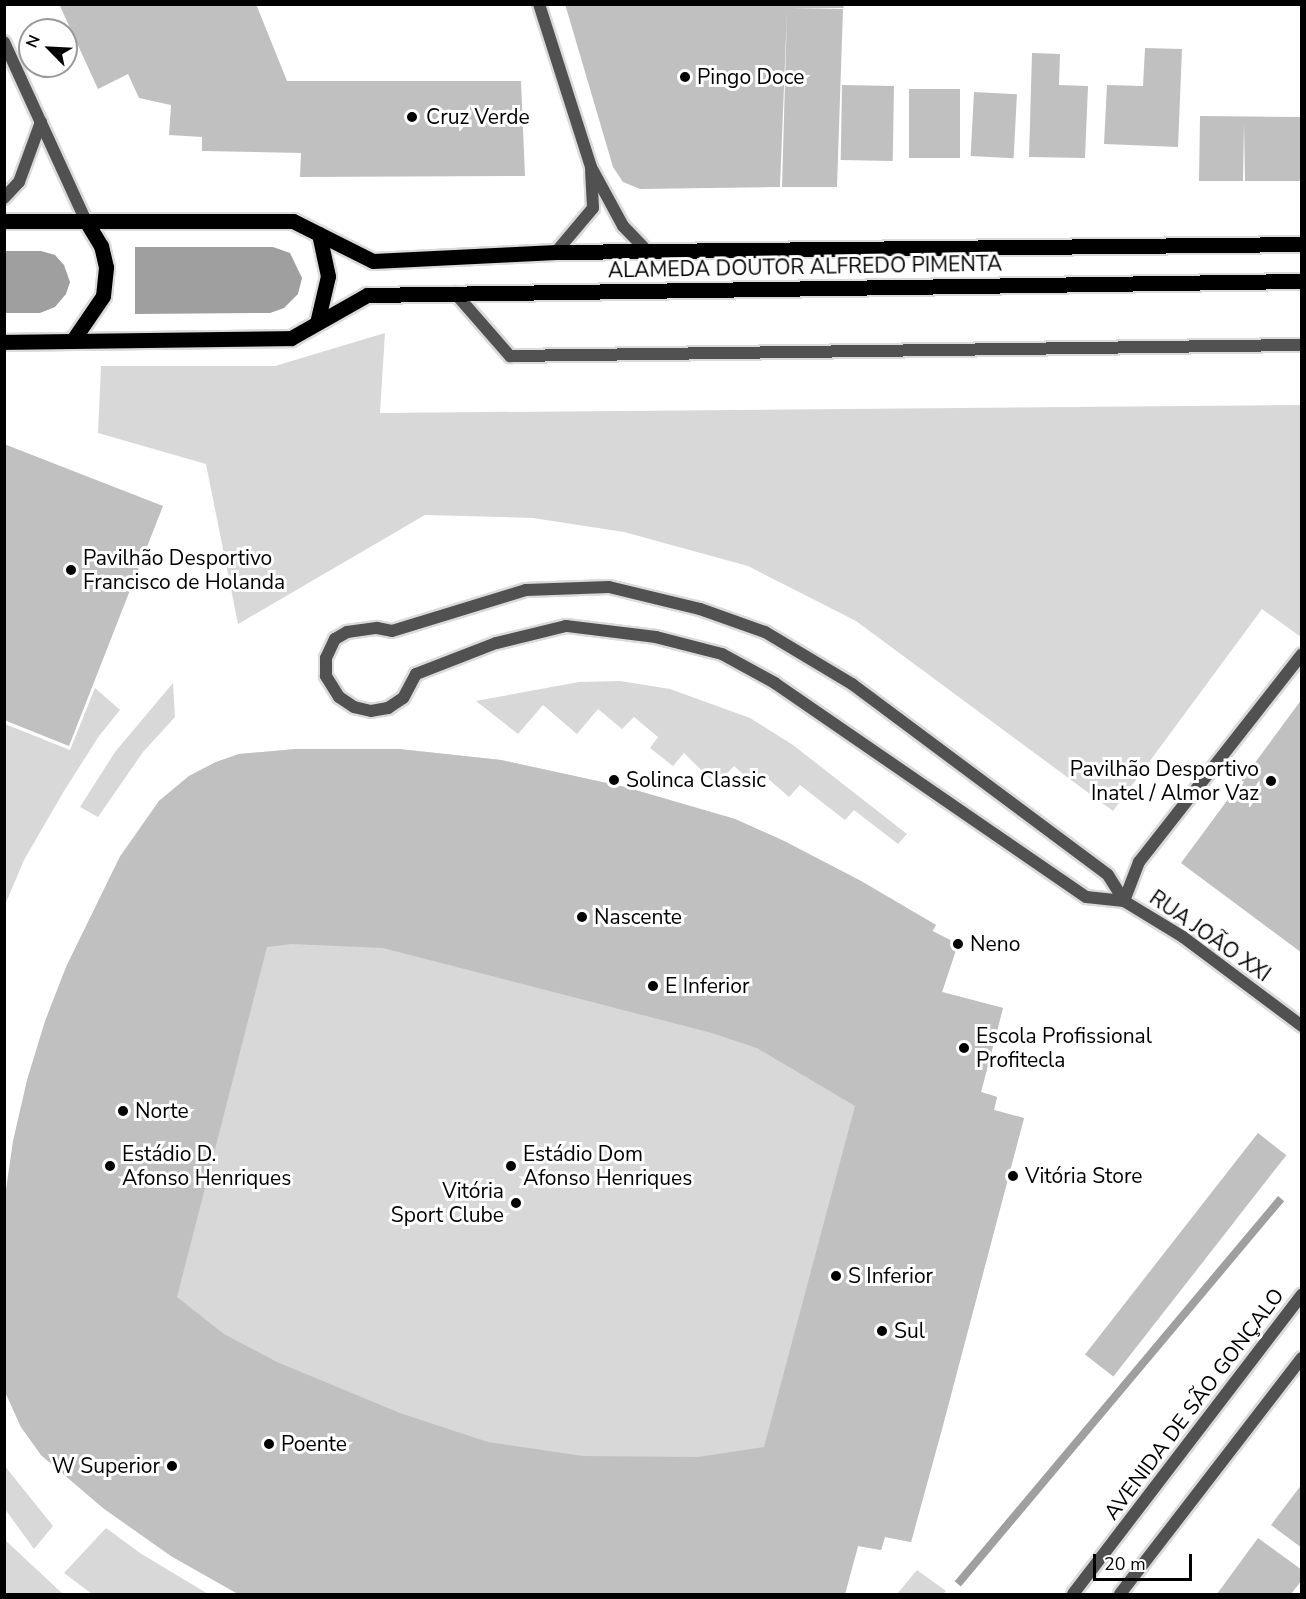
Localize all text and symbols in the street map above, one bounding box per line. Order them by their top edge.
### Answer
north arrow [18,18,78,78]
text: N [21,32,46,51]
place label: Pingo Doce [697,64,804,90]
marker: Pingo Doce [678,70,692,84]
place label: Cruz Verde [426,104,530,130]
marker: Cruz Verde [403,108,421,126]
street label: ALAMEDA DOUTOR ALFREDO PIMENTA [608,251,1002,283]
place label: Pavilhão Desportivo Francisco de Holanda [83,545,285,595]
marker: Pavilhão Desportivo Francisco de Holanda [64,563,78,577]
place label: Pavilhão Desportivo Inatel / Almor Vaz [1070,756,1259,806]
place label: Solinca Classic [626,767,766,793]
marker: Solinca Classic [607,773,621,787]
marker: Pavilhão Desportivo Inatel / Almor Vaz [1264,774,1278,788]
street label: RUA JOÃO XXI [1145,885,1275,987]
place label: Nascente [594,904,682,930]
marker: Nascente [575,910,589,924]
place label: Neno [970,931,1020,957]
marker: Neno [951,937,965,951]
place label: E Inferior [665,973,749,999]
marker: E Inferior [646,979,660,993]
place label: Escola Profissional Profitecla [976,1023,1152,1073]
marker: Escola Profissional Profitecla [957,1041,971,1055]
place label: Norte [135,1098,189,1124]
marker: Norte [116,1104,130,1118]
place label: Estádio D. Afonso Henriques [122,1141,291,1191]
place label: Estádio Dom Afonso Henriques [523,1141,692,1191]
marker: Estádio D. Afonso Henriques [103,1159,117,1173]
marker: Estádio Dom Afonso Henriques [504,1159,518,1173]
place label: Vitória Store [1025,1163,1143,1189]
marker: Vitória Store [1006,1169,1020,1183]
place label: Vitória Sport Clube [391,1178,504,1228]
marker: Vitória Sport Clube [509,1196,523,1210]
place label: S Inferior [848,1263,933,1289]
marker: S Inferior [829,1269,843,1283]
street label: AVENIDA DE SÃO GONÇALO [1099,1283,1289,1525]
place label: Sul [894,1318,925,1344]
marker: Sul [875,1324,889,1338]
place label: Poente [281,1431,347,1457]
marker: Poente [262,1437,276,1451]
place label: W Superior [52,1453,160,1479]
marker: W Superior [165,1459,179,1473]
scale bar [1096,1542,1195,1580]
text: 20 m [1104,1552,1146,1576]

